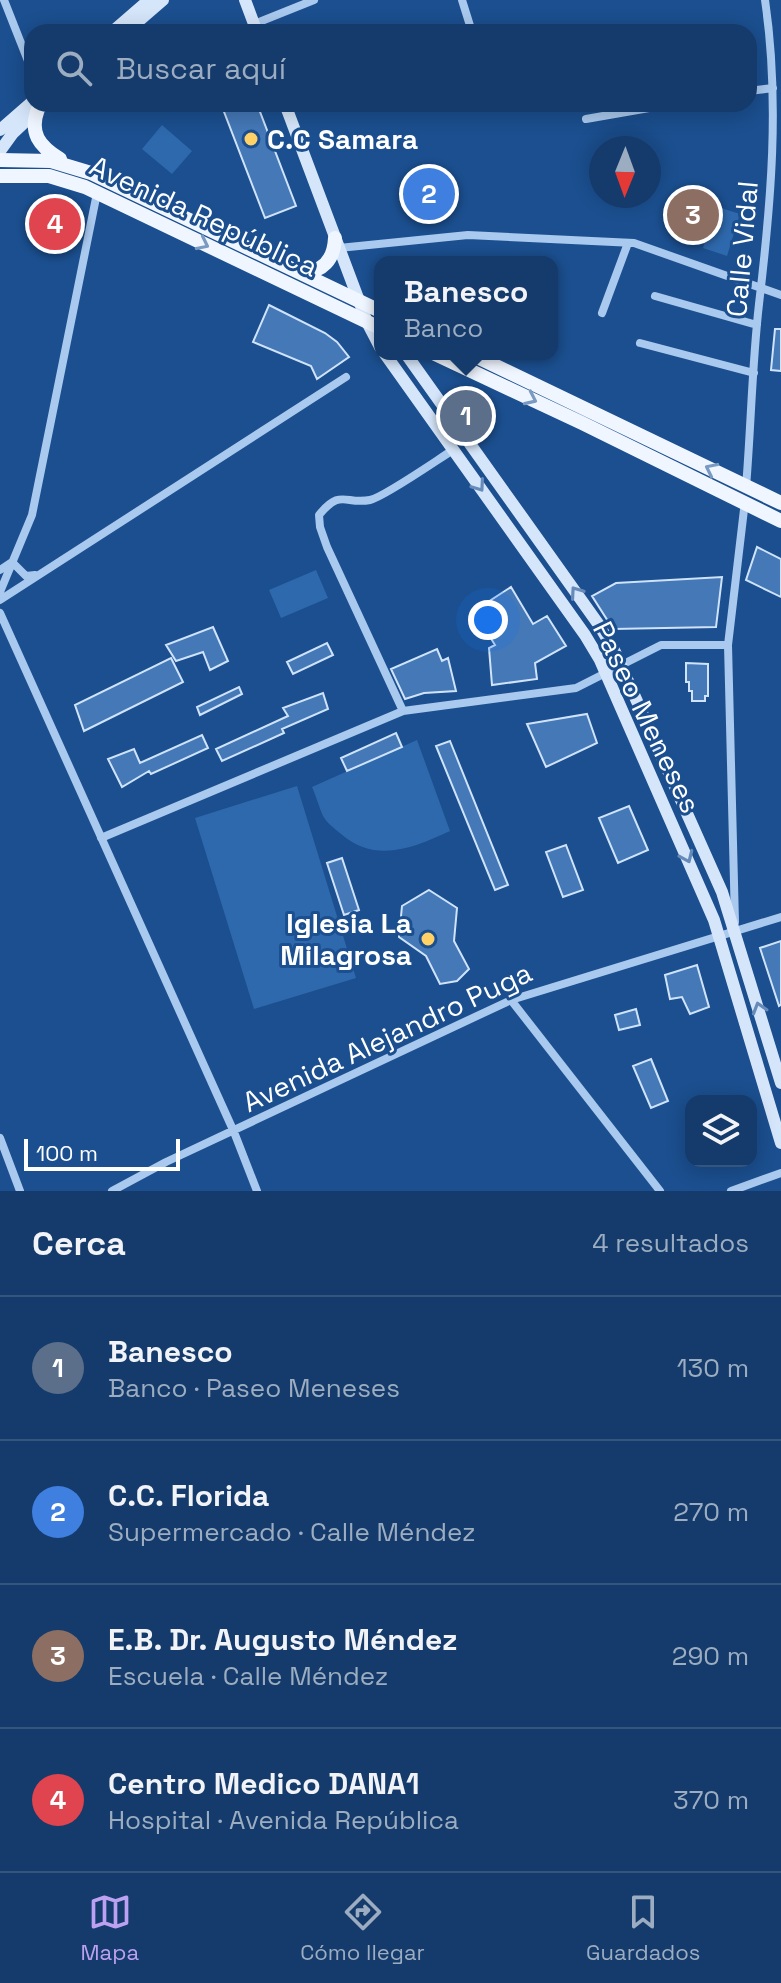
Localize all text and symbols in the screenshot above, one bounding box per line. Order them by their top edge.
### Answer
search box [24,24,757,112]
icon: search [52,46,96,90]
text: Buscar aquí [116,49,286,88]
place label: C.C Samara [267,121,418,157]
marker: C.C Samara [242,130,260,148]
north arrow [589,136,661,208]
street label: Avenida República [84,147,324,285]
pin: 2 [403,164,455,224]
street label: Calle Vidal [718,179,766,319]
pin: 3 [667,185,719,245]
pin: 4 [29,194,81,254]
one-way arrow [195,234,209,250]
popup [374,256,558,360]
text: Banesco [404,272,528,311]
text: Banco [404,311,483,345]
pin: 1 [440,386,492,446]
one-way arrow [522,389,537,405]
one-way arrow [705,463,719,479]
one-way arrow [469,477,484,492]
one-way arrow [571,587,585,601]
your location [468,600,508,640]
street label: Paseo Meneses [585,615,709,819]
one-way arrow [678,849,694,864]
place label: Iglesia La Milagrosa [280,905,412,973]
marker: Iglesia La Milagrosa [419,930,437,948]
street label: Avenida Alejandro Puga [237,954,537,1120]
one-way arrow [752,1002,768,1015]
map controls [685,1095,757,1167]
button: layers [685,1095,757,1167]
scale bar [24,1135,180,1171]
text: 100 m [36,1139,98,1167]
text: Cerca [32,1222,126,1265]
text: 4 resultados [592,1226,749,1260]
text: Banesco [108,1332,233,1371]
text: 1 [52,1351,64,1385]
text: 130 m [677,1351,749,1385]
text: Banco · Paseo Meneses [108,1371,400,1405]
text: C.C. Florida [108,1476,269,1515]
text: 2 [50,1495,66,1529]
text: 270 m [673,1495,749,1529]
text: Supermercado · Calle Méndez [108,1515,476,1549]
text: E.B. Dr. Augusto Méndez [108,1620,458,1659]
text: 3 [50,1639,66,1673]
text: 290 m [672,1639,749,1673]
text: Escuela · Calle Méndez [108,1659,388,1693]
text: Centro Medico DANA1 [108,1764,420,1803]
text: 4 [50,1783,66,1817]
text: 370 m [673,1783,749,1817]
text: Hospital · Avenida República [108,1803,459,1837]
tab: Mapa [81,1890,139,1966]
tab: Cómo llegar [300,1890,425,1966]
tab: Guardados [586,1890,700,1966]

